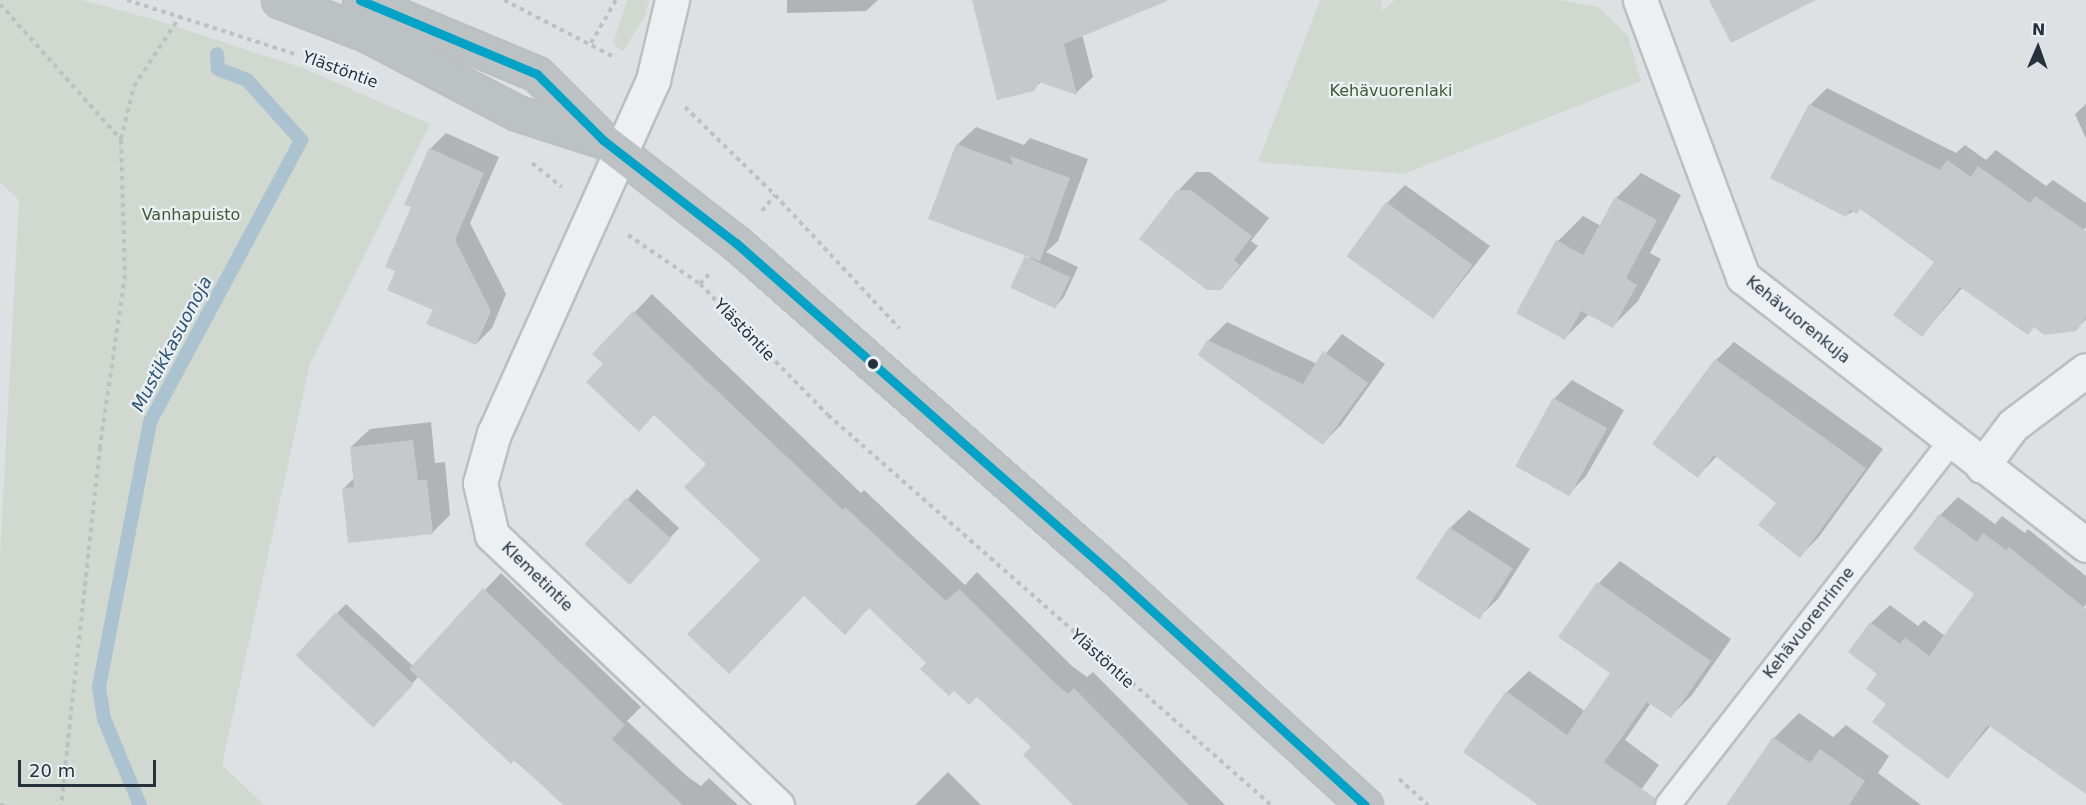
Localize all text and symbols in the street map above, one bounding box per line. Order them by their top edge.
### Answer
north arrow [2008,18,2068,78]
text: N [2032,20,2046,39]
street label: Ylästöntie [300,47,380,93]
park label: Kehävuorenlaki [1329,81,1453,101]
park label: Vanhapuisto [142,205,240,225]
water label: Mustikkasuonoja [127,272,217,416]
street label: Kehävuorenkuja [1742,272,1854,368]
street label: Ylästöntie [710,295,778,365]
unlabelled marker [867,358,879,370]
street label: Klemetintie [497,538,577,616]
street label: Kehävuorenrinne [1759,563,1859,683]
street label: Ylästöntie [1066,625,1138,693]
scale bar [21,748,159,786]
text: 20 m [29,760,75,781]

